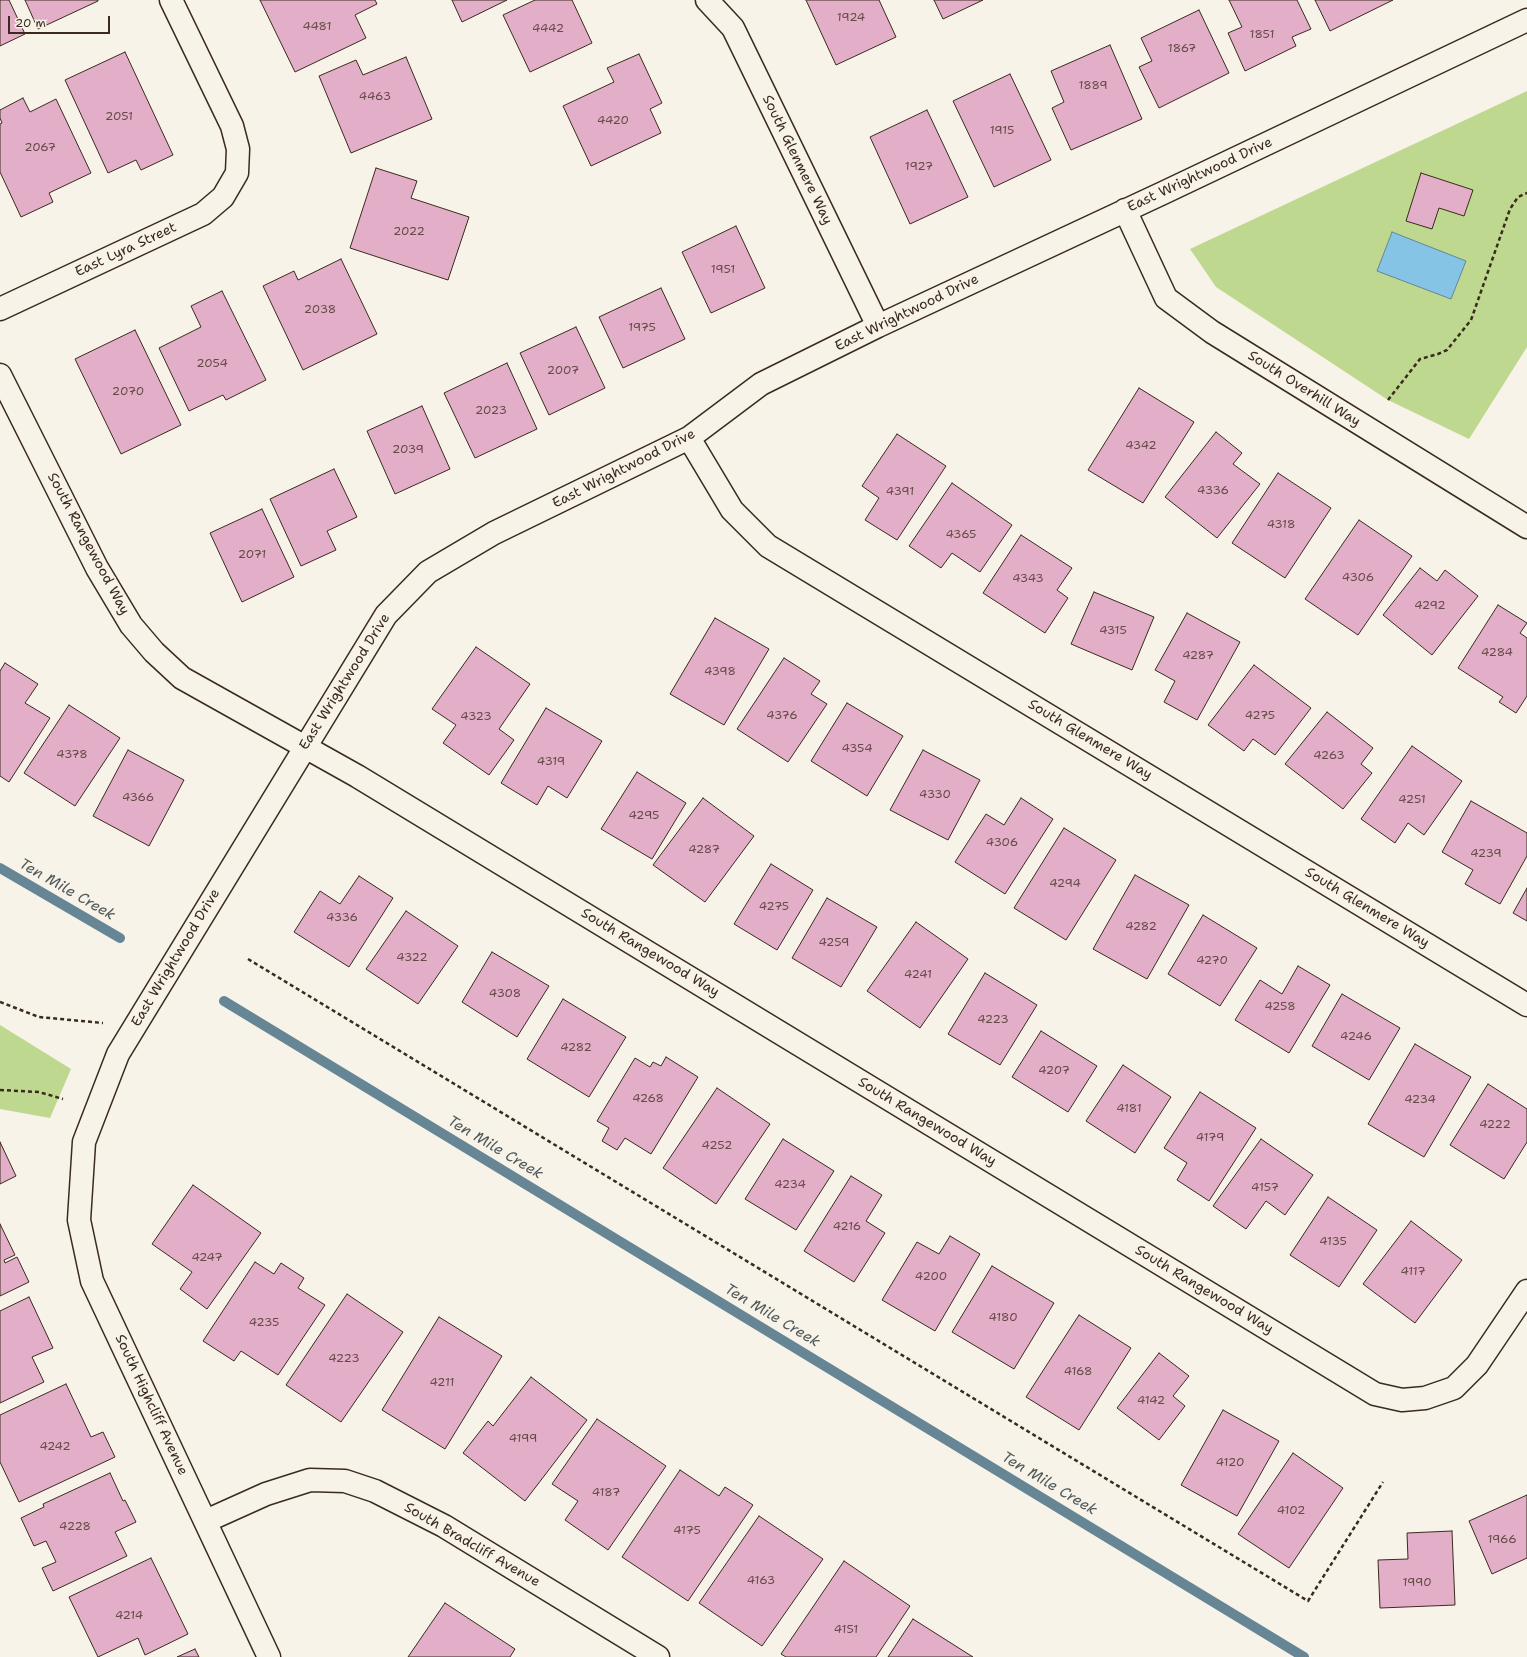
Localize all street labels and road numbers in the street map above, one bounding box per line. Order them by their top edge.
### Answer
street label: South Glenmere Way [758,92,836,228]
street label: East Wrightwood Drive [1125,134,1275,216]
street label: East Lyra Street [73,219,179,281]
street label: East Wrightwood Drive [832,271,982,355]
street label: South Overhill Way [1245,348,1363,430]
street label: East Wrightwood Drive [550,426,698,512]
street label: South Rangewood Way [43,470,133,618]
street label: East Wrightwood Drive [296,611,394,753]
street label: South Glenmere Way [1025,696,1155,784]
street label: South Glenmere Way [1302,864,1432,952]
street label: East Wrightwood Drive [128,886,224,1030]
street label: South Rangewood Way [578,905,722,1001]
street label: South Rangewood Way [855,1074,999,1170]
street label: South Rangewood Way [1132,1242,1276,1338]
street label: South Highcliff Avenue [111,1332,191,1478]
street label: South Bradcliff Avenue [401,1499,543,1591]

